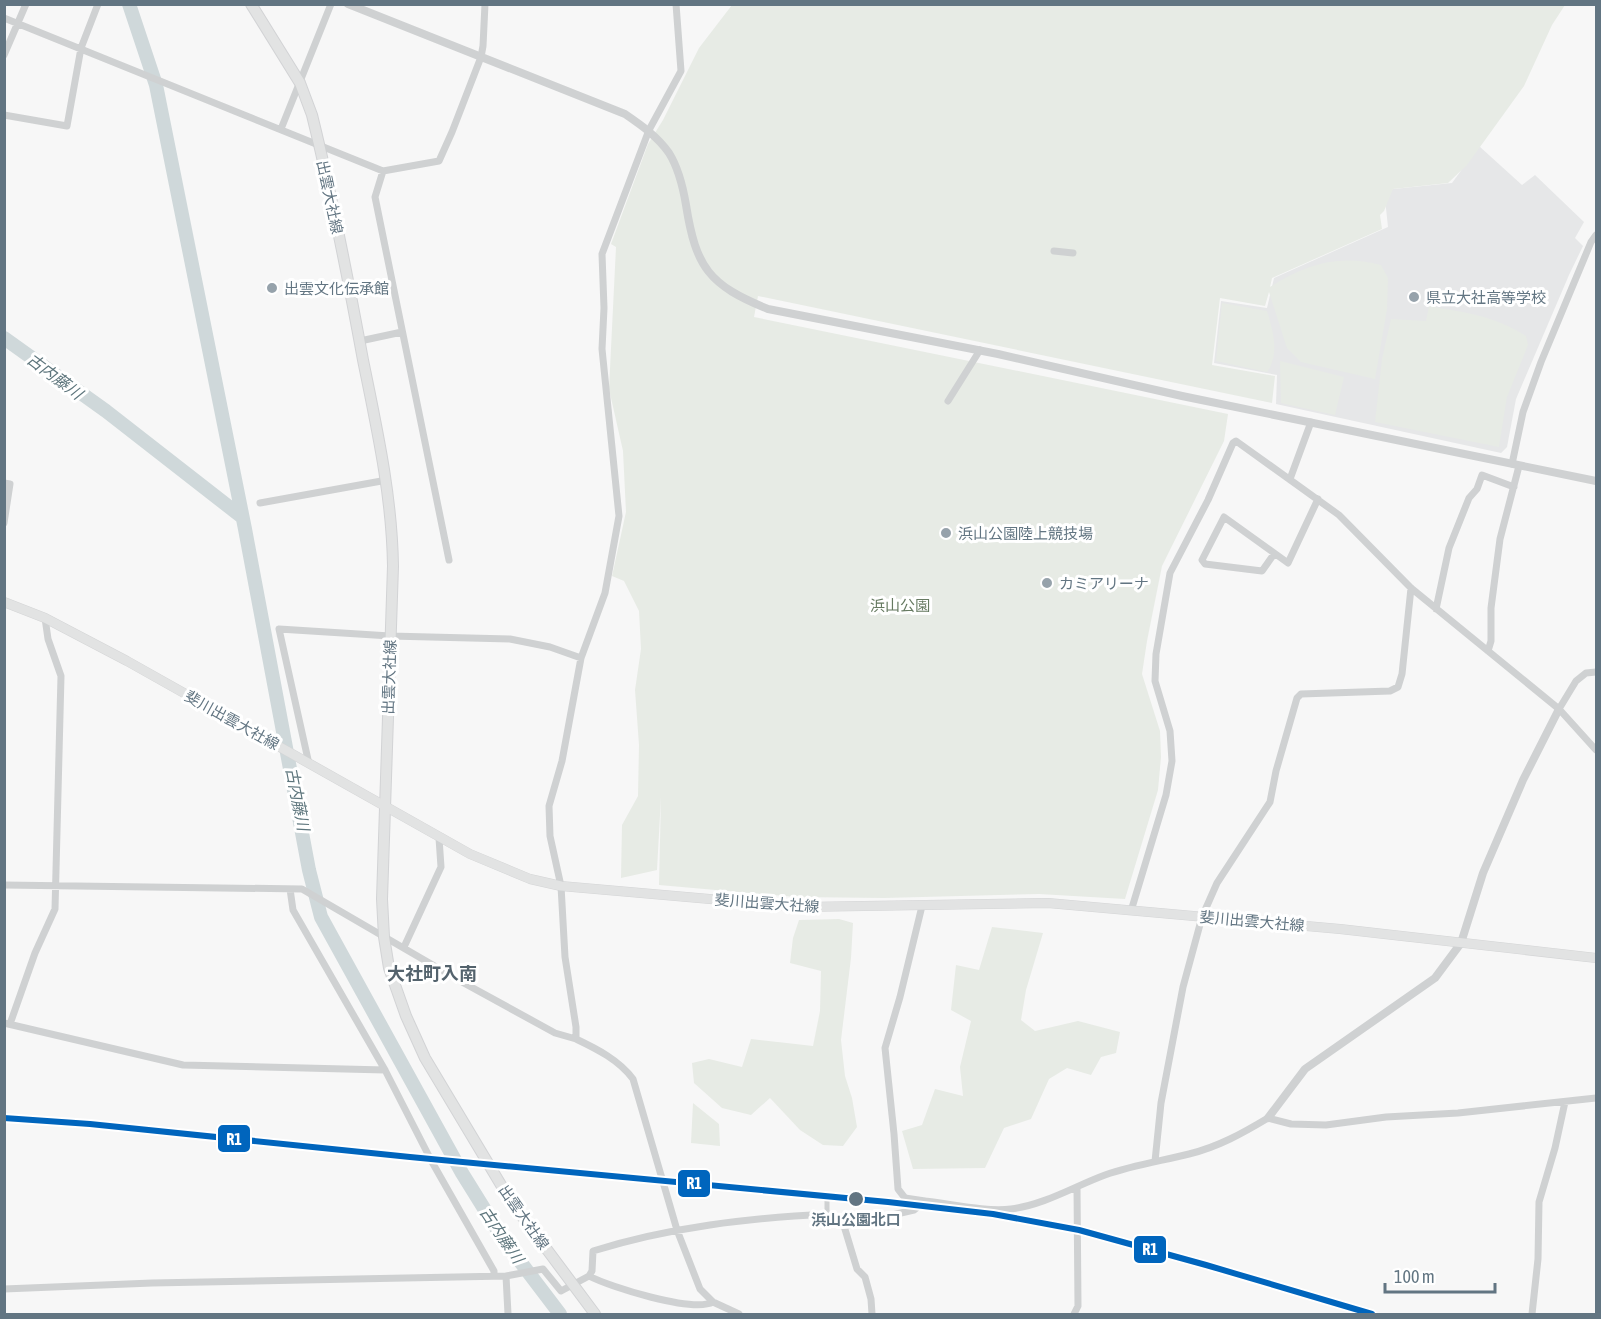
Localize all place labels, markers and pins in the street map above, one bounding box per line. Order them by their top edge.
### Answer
place label: 出雲文化伝承館 [284,280,389,297]
marker: 出雲文化伝承館 [265,281,279,295]
place label: 県立大社高等学校 [1426,289,1546,306]
marker: 県立大社高等学校 [1407,290,1421,304]
place label: 浜山公園陸上競技場 [958,525,1093,542]
marker: 浜山公園陸上競技場 [939,526,953,540]
place label: カミアリーナ [1059,575,1149,592]
marker: カミアリーナ [1040,576,1054,590]
marker: 浜山公園北口 [847,1190,865,1208]
place label: 浜山公園北口 [811,1211,901,1228]

